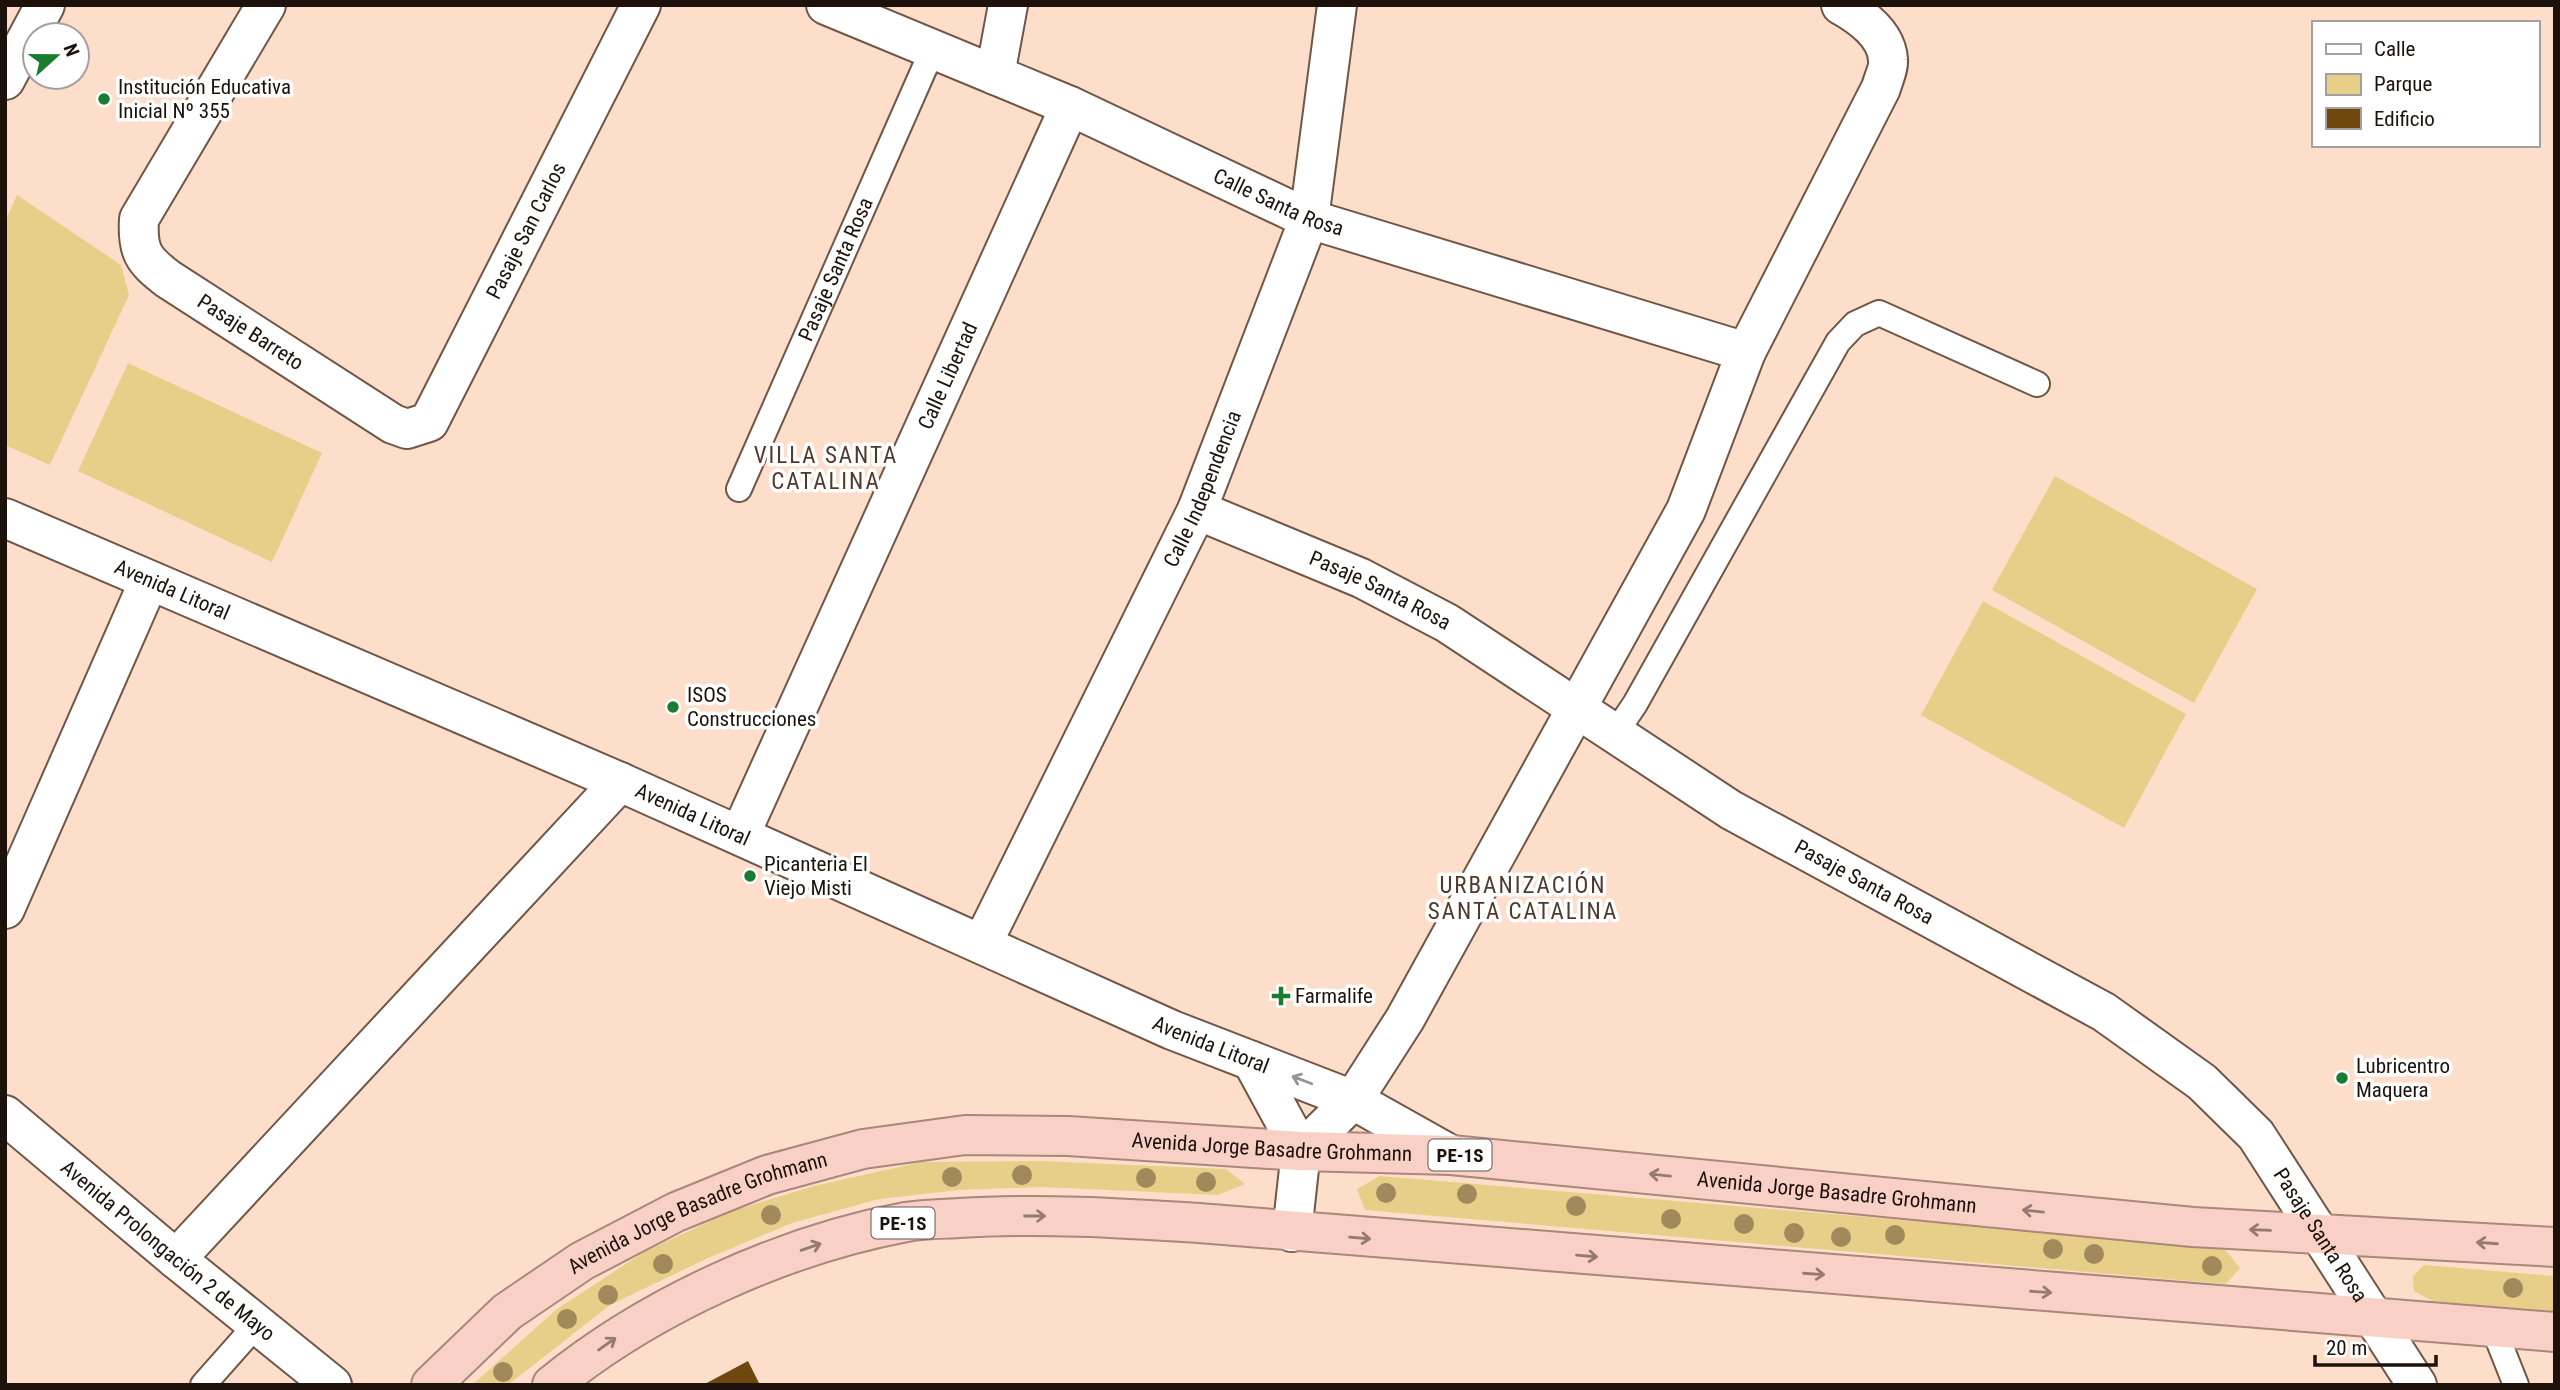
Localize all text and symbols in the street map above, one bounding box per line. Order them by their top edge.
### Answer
north arrow [21,21,91,91]
legend [2312,21,2539,147]
text: Calle [2374,37,2416,61]
text: N [59,41,84,60]
text: Parque [2374,72,2432,96]
place label: Institución Educativa Inicial Nº 355 [118,75,291,123]
marker: Institución Educativa Inicial Nº 355 [96,91,112,107]
text: Edificio [2374,107,2435,131]
street label: Pasaje San Carlos [482,159,571,303]
street label: Calle Santa Rosa [1210,164,1346,241]
street label: Pasaje Santa Rosa [794,194,878,345]
street label: Pasaje Barreto [193,289,308,375]
street label: Calle Libertad [913,319,982,433]
street label: Calle Independencia [1159,407,1246,571]
district label: VILLA SANTA CATALINA [754,442,898,495]
street label: Pasaje Santa Rosa [1306,546,1455,635]
street label: Avenida Litoral [111,555,233,625]
place label: ISOS Construcciones [687,683,816,731]
marker: ISOS Construcciones [665,699,681,715]
street label: Avenida Litoral [632,779,754,851]
street label: Pasaje Santa Rosa [1791,835,1938,929]
place label: Picanteria El Viejo Misti [764,852,868,900]
marker: Picanteria El Viejo Misti [742,868,758,884]
district label: URBANIZACIÓN SANTA CATALINA [1428,871,1618,925]
place label: Farmalife [1295,984,1373,1008]
marker: Farmalife [1273,988,1289,1004]
street label: Avenida Litoral [1149,1011,1272,1078]
place label: Lubricentro Maquera [2356,1054,2450,1102]
marker: Lubricentro Maquera [2334,1070,2350,1086]
one-way arrow [1292,1073,1314,1086]
street label: Avenida Jorge Basadre Grohmann [1131,1128,1412,1166]
road number: PE-1S [1428,1140,1492,1170]
street label: Avenida Jorge Basadre Grohmann [563,1147,830,1279]
street label: Avenida Prolongación 2 de Mayo [56,1155,280,1346]
street label: Pasaje Santa Rosa [2269,1164,2372,1306]
street label: Avenida Jorge Basadre Grohmann [1696,1167,1978,1218]
one-way arrow [1649,1168,1672,1181]
one-way arrow [2022,1205,2045,1218]
road number: PE-1S [872,1208,934,1238]
one-way arrow [1024,1209,1047,1223]
one-way arrow [2248,1223,2271,1236]
one-way arrow [1348,1232,1371,1245]
one-way arrow [2475,1236,2498,1249]
one-way arrow [800,1240,822,1252]
one-way arrow [1575,1250,1598,1263]
one-way arrow [1802,1268,1825,1281]
one-way arrow [2029,1286,2051,1299]
scale bar [2315,1324,2436,1368]
text: 20 m [2326,1336,2367,1360]
one-way arrow [597,1337,616,1351]

